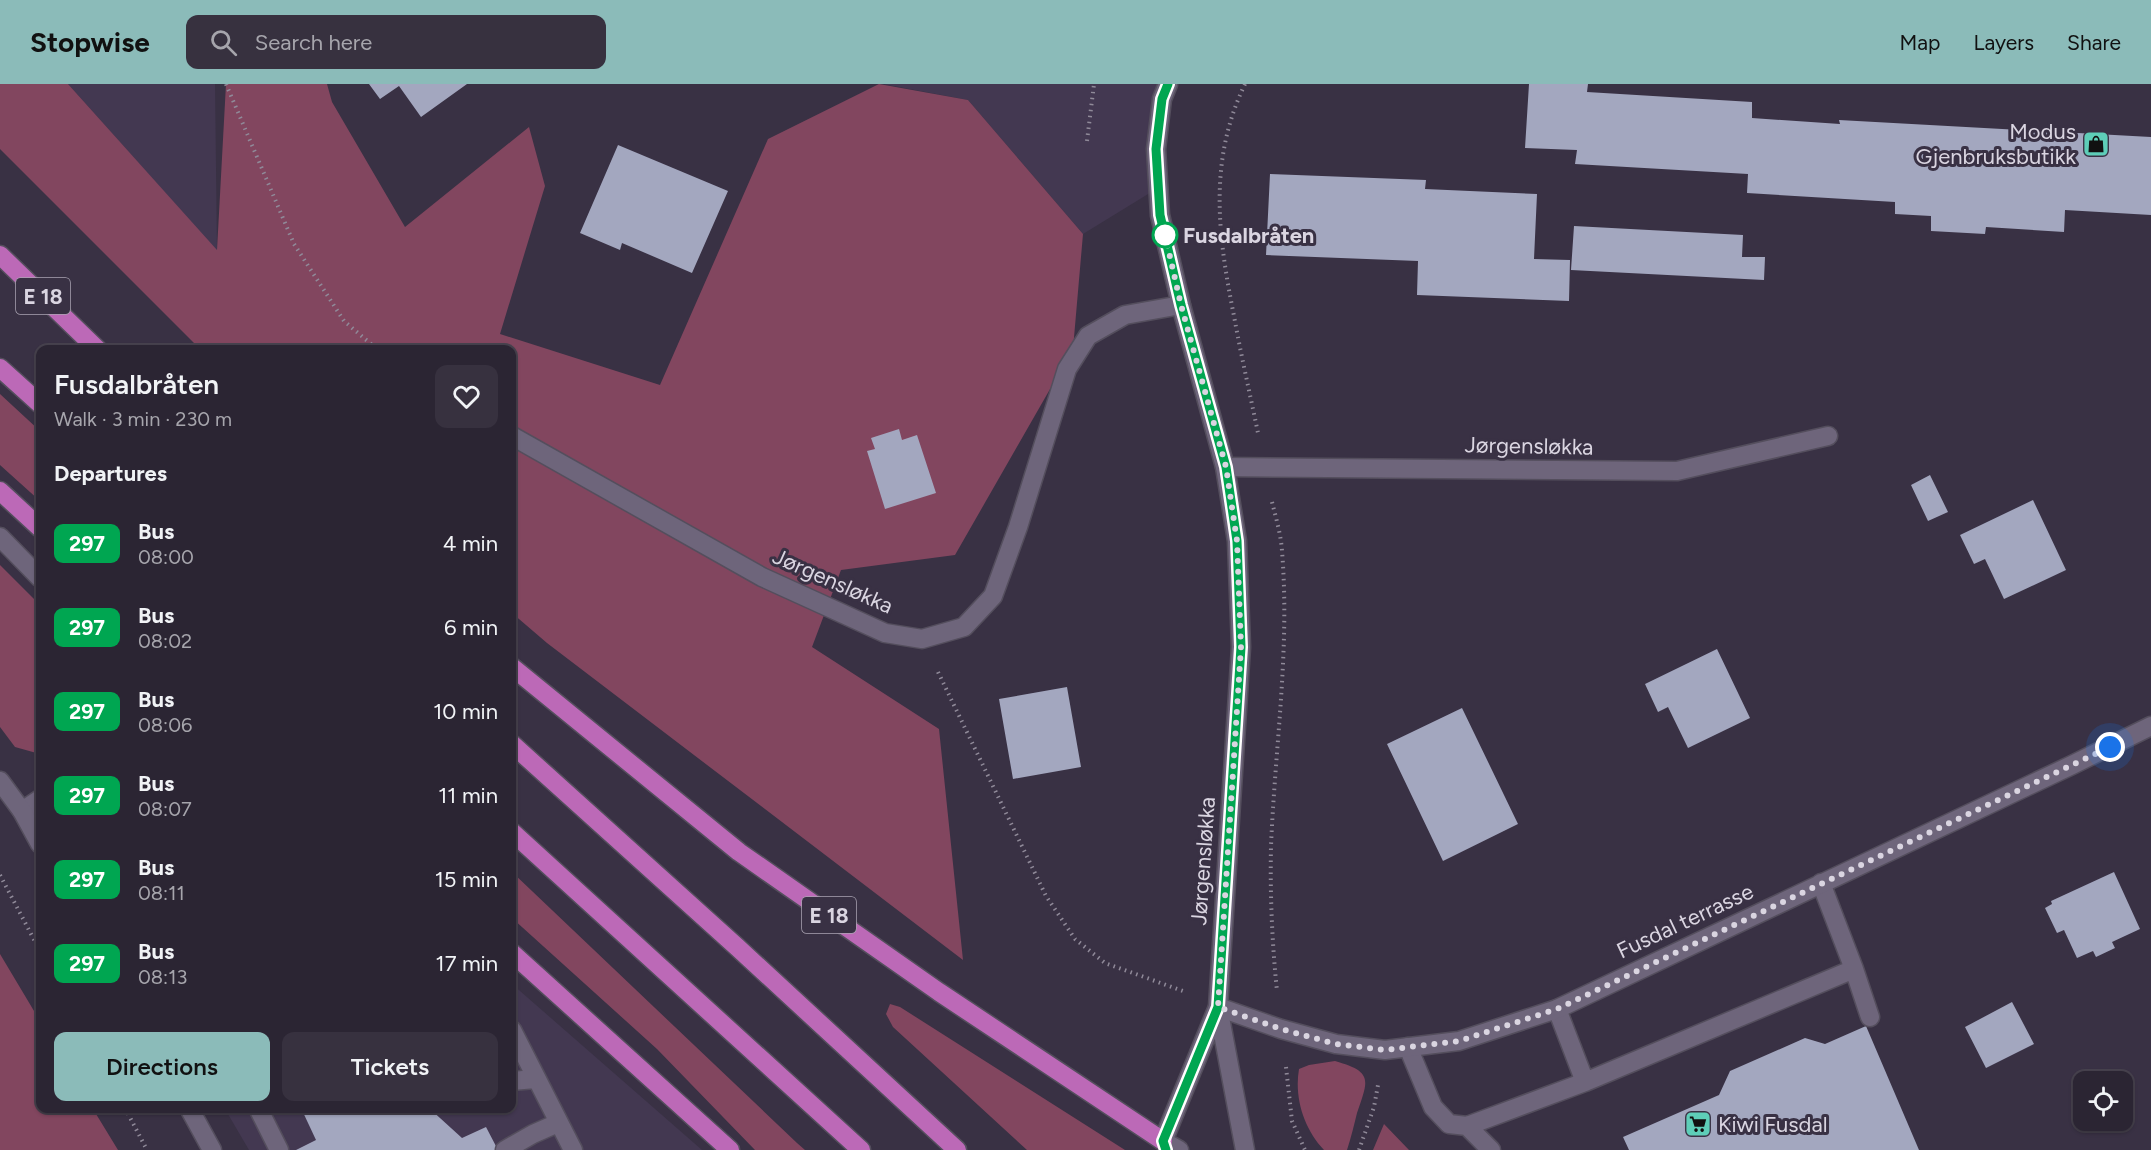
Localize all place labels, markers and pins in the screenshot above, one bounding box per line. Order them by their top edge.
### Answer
place label: Modus Gjenbruksbutikk [1916,118,2076,170]
shop icon: Modus Gjenbruksbutikk [2081,129,2111,159]
marker: Fusdalbråten [1152,222,1178,248]
place label: Fusdalbråten [1183,222,1314,249]
supermarket icon: Kiwi Fusdal [1683,1109,1713,1139]
place label: Kiwi Fusdal [1718,1111,1828,1138]

